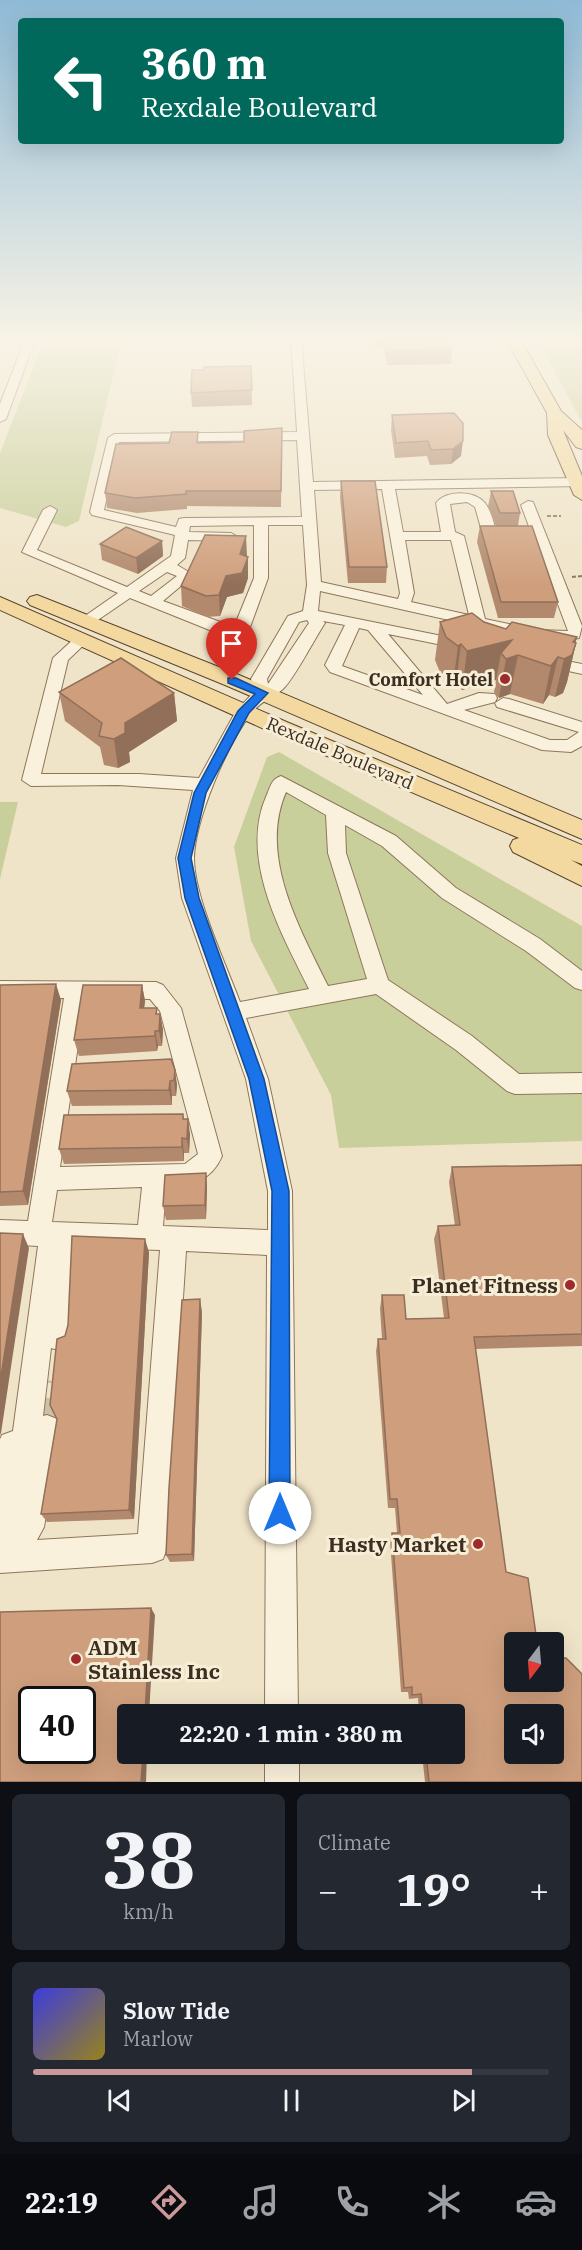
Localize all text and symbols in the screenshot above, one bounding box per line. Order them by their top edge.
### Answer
text: 360 m [141,36,267,91]
icon: left [42,42,120,120]
text: Rexdale Boulevard [141,89,378,124]
pin [206,618,257,680]
icon: arrive [215,627,248,660]
place label: Comfort Hotel [368,668,493,691]
marker: Comfort Hotel [498,672,512,686]
street label: Rexdale Boulevard [263,712,417,794]
place label: Planet Fitness [412,1271,558,1299]
marker: Planet Fitness [563,1278,577,1292]
position arrow [248,1481,312,1545]
place label: Hasty Market [328,1530,466,1558]
marker: Hasty Market [471,1537,485,1551]
north arrow [504,1632,564,1692]
map controls [504,1632,564,1764]
place label: ADM Stainless Inc [88,1633,220,1685]
marker: ADM Stainless Inc [69,1652,83,1666]
speed limit sign: 40 [18,1686,96,1764]
button: sound [504,1704,564,1764]
text: 22:20 · 1 min · 380 m [179,1719,403,1748]
text: 38 [102,1808,195,1909]
text: Climate [318,1829,391,1856]
text: 19° [396,1860,471,1918]
text: − [318,1869,338,1912]
text: + [529,1869,549,1912]
text: km/h [123,1898,174,1925]
text: Slow Tide [123,1996,230,2025]
text: Marlow [123,2025,193,2052]
icon: previous [103,2084,136,2117]
icon: pause [275,2084,308,2117]
icon: next [447,2084,480,2117]
icon: directions [148,2181,190,2223]
icon: music [240,2181,282,2223]
icon: phone [331,2181,373,2223]
icon: climate [423,2181,465,2223]
icon: car [515,2181,557,2223]
text: 22:19 [25,2185,98,2220]

